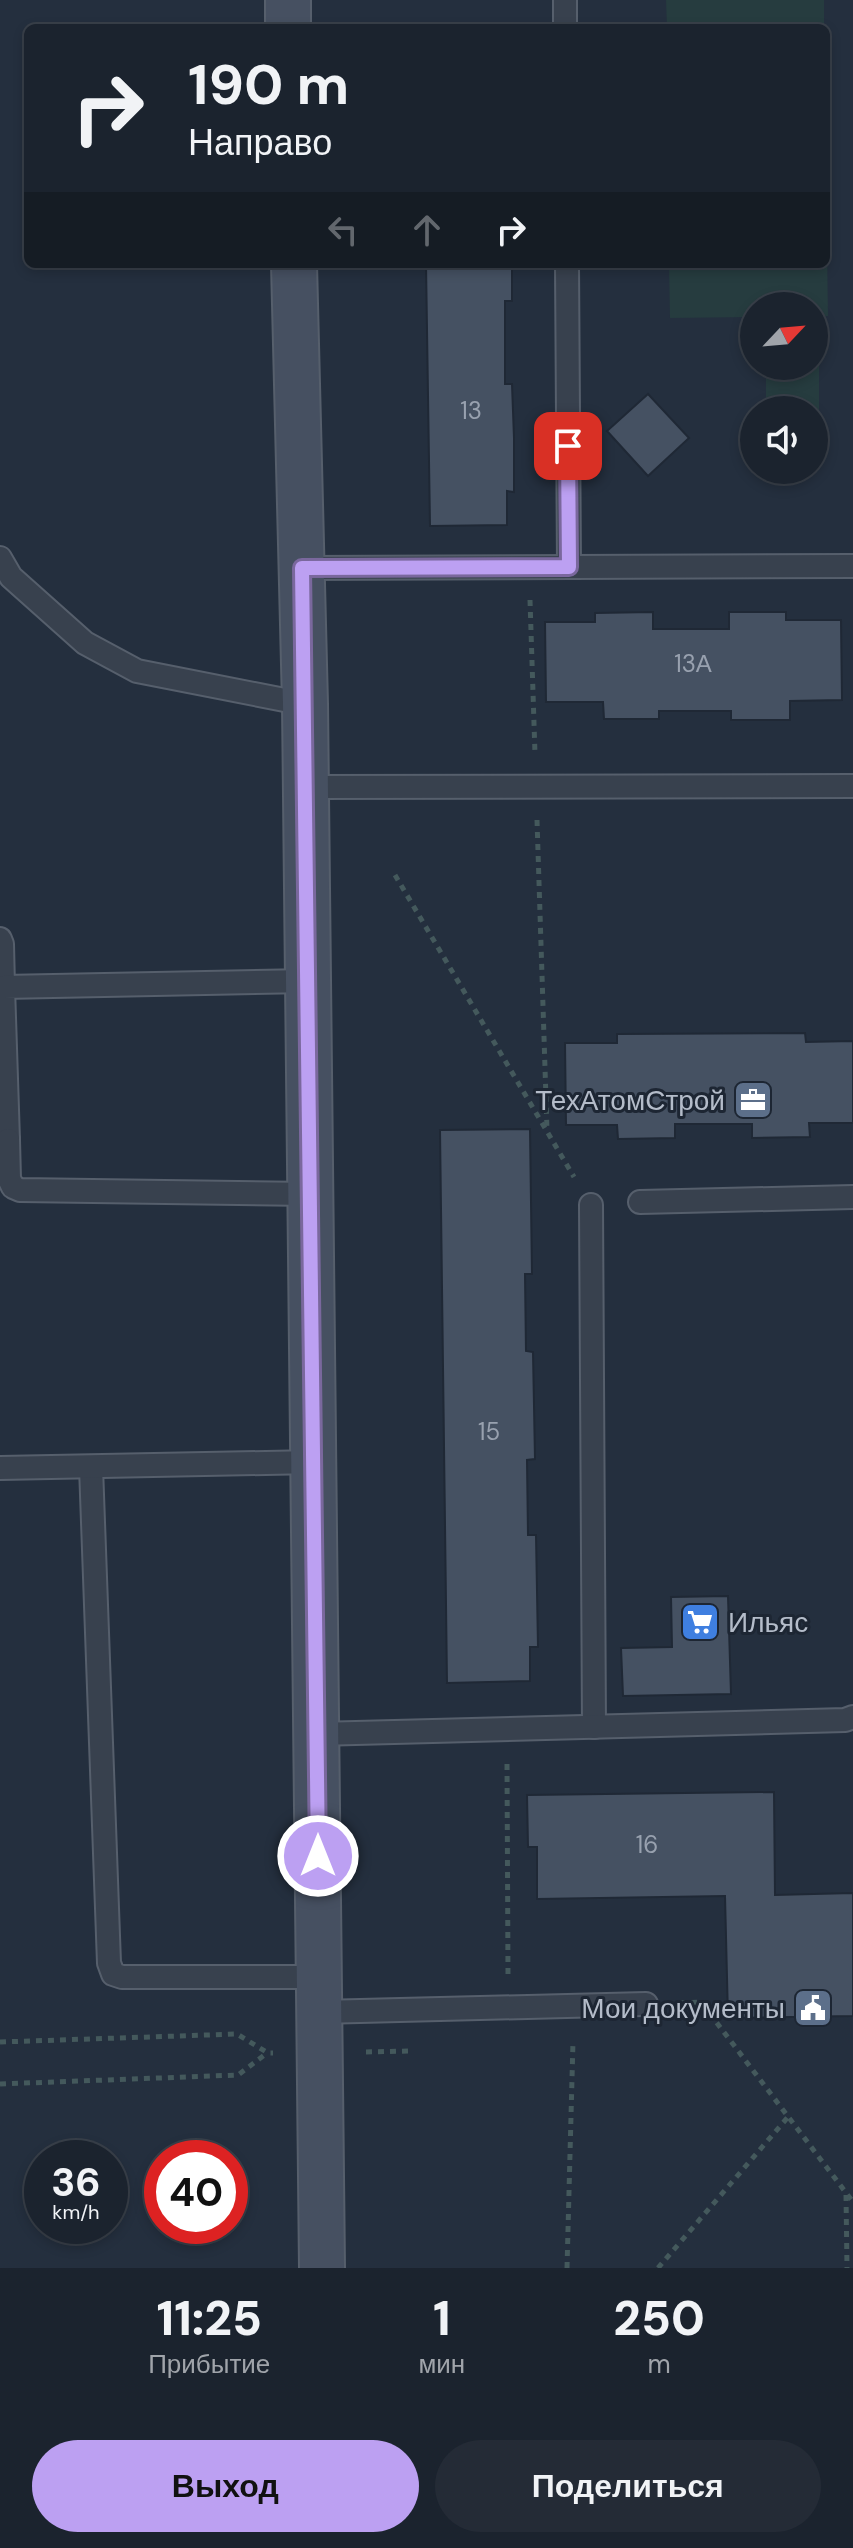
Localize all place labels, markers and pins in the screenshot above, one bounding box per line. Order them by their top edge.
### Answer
pin [534,412,602,480]
office icon: ТехАтомСтрой [732,1079,774,1121]
place label: ТехАтомСтрой [535,1082,725,1119]
supermarket icon: Ильяс [679,1601,721,1643]
place label: Ильяс [728,1604,808,1641]
public building icon: Мои документы [792,1987,834,2029]
place label: Мои документы [581,1990,785,2027]

